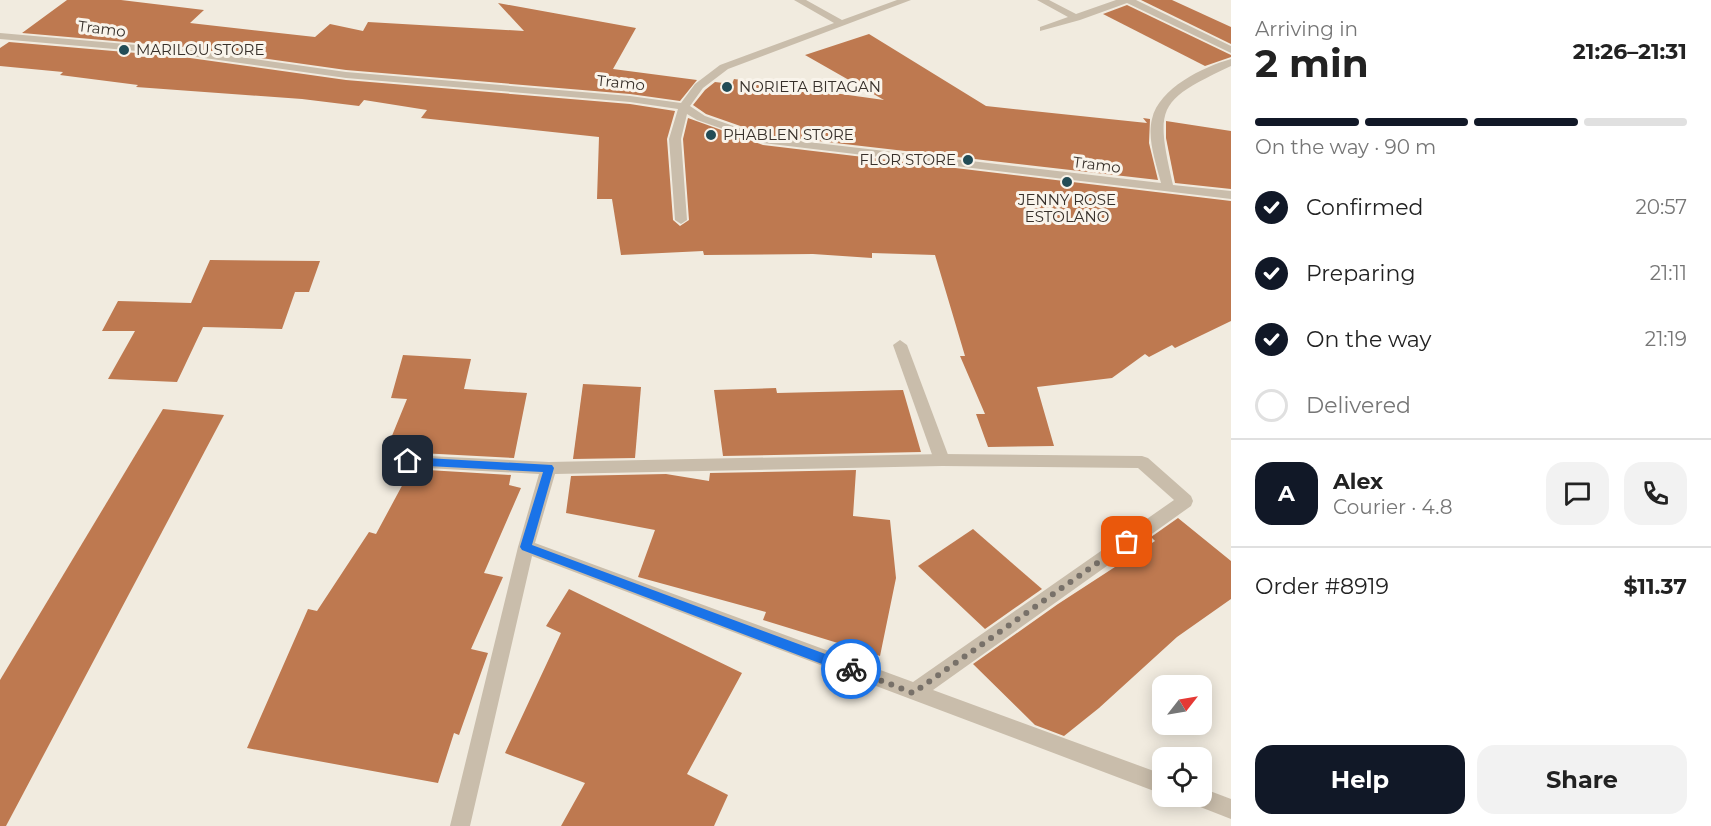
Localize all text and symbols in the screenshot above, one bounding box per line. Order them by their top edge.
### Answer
street label: Tramo [77,16,127,41]
text: Arriving in [1255,17,1358,41]
text: 21:26–21:31 [1573,38,1687,65]
text: 2 min [1255,39,1369,87]
place label: MARILOU STORE [136,40,264,59]
marker: MARILOU STORE [117,43,131,57]
street label: Tramo [596,71,646,94]
place label: NORIETA BITAGAN [739,77,881,96]
marker: NORIETA BITAGAN [720,80,734,94]
place label: PHABLEN STORE [723,125,854,144]
marker: PHABLEN STORE [704,128,718,142]
text: On the way · 90 m [1255,135,1436,159]
place label: FLOR STORE [860,150,956,169]
street label: Tramo [1072,152,1122,177]
marker: FLOR STORE [961,153,975,167]
marker: JENNY ROSE ESTOLANO [1060,175,1074,189]
place label: JENNY ROSE ESTOLANO [1017,190,1116,226]
icon: check [1255,191,1288,224]
text: Confirmed [1306,194,1423,221]
text: 20:57 [1635,195,1687,219]
icon: check [1255,257,1288,290]
text: Preparing [1306,260,1415,287]
text: 21:11 [1650,261,1687,285]
icon: check [1255,323,1288,356]
text: On the way [1306,326,1431,353]
text: 21:19 [1645,327,1687,351]
text: Delivered [1306,392,1411,419]
pin [382,435,433,486]
icon: home [391,444,424,477]
button: chat [1546,462,1609,525]
button: phone [1624,462,1687,525]
text: Alex [1333,468,1383,495]
text: A [1278,480,1295,507]
text: Courier · 4.8 [1333,495,1452,519]
pin [1101,516,1152,567]
icon: bag [1110,525,1143,558]
text: Order #8919 [1255,573,1389,600]
text: $11.37 [1623,573,1687,600]
courier [821,639,881,699]
icon: bike [835,653,868,686]
north arrow [1152,675,1212,735]
map controls [1152,675,1212,807]
button: Help [1255,745,1465,814]
button: Share [1477,745,1687,814]
button: locate [1152,747,1212,807]

